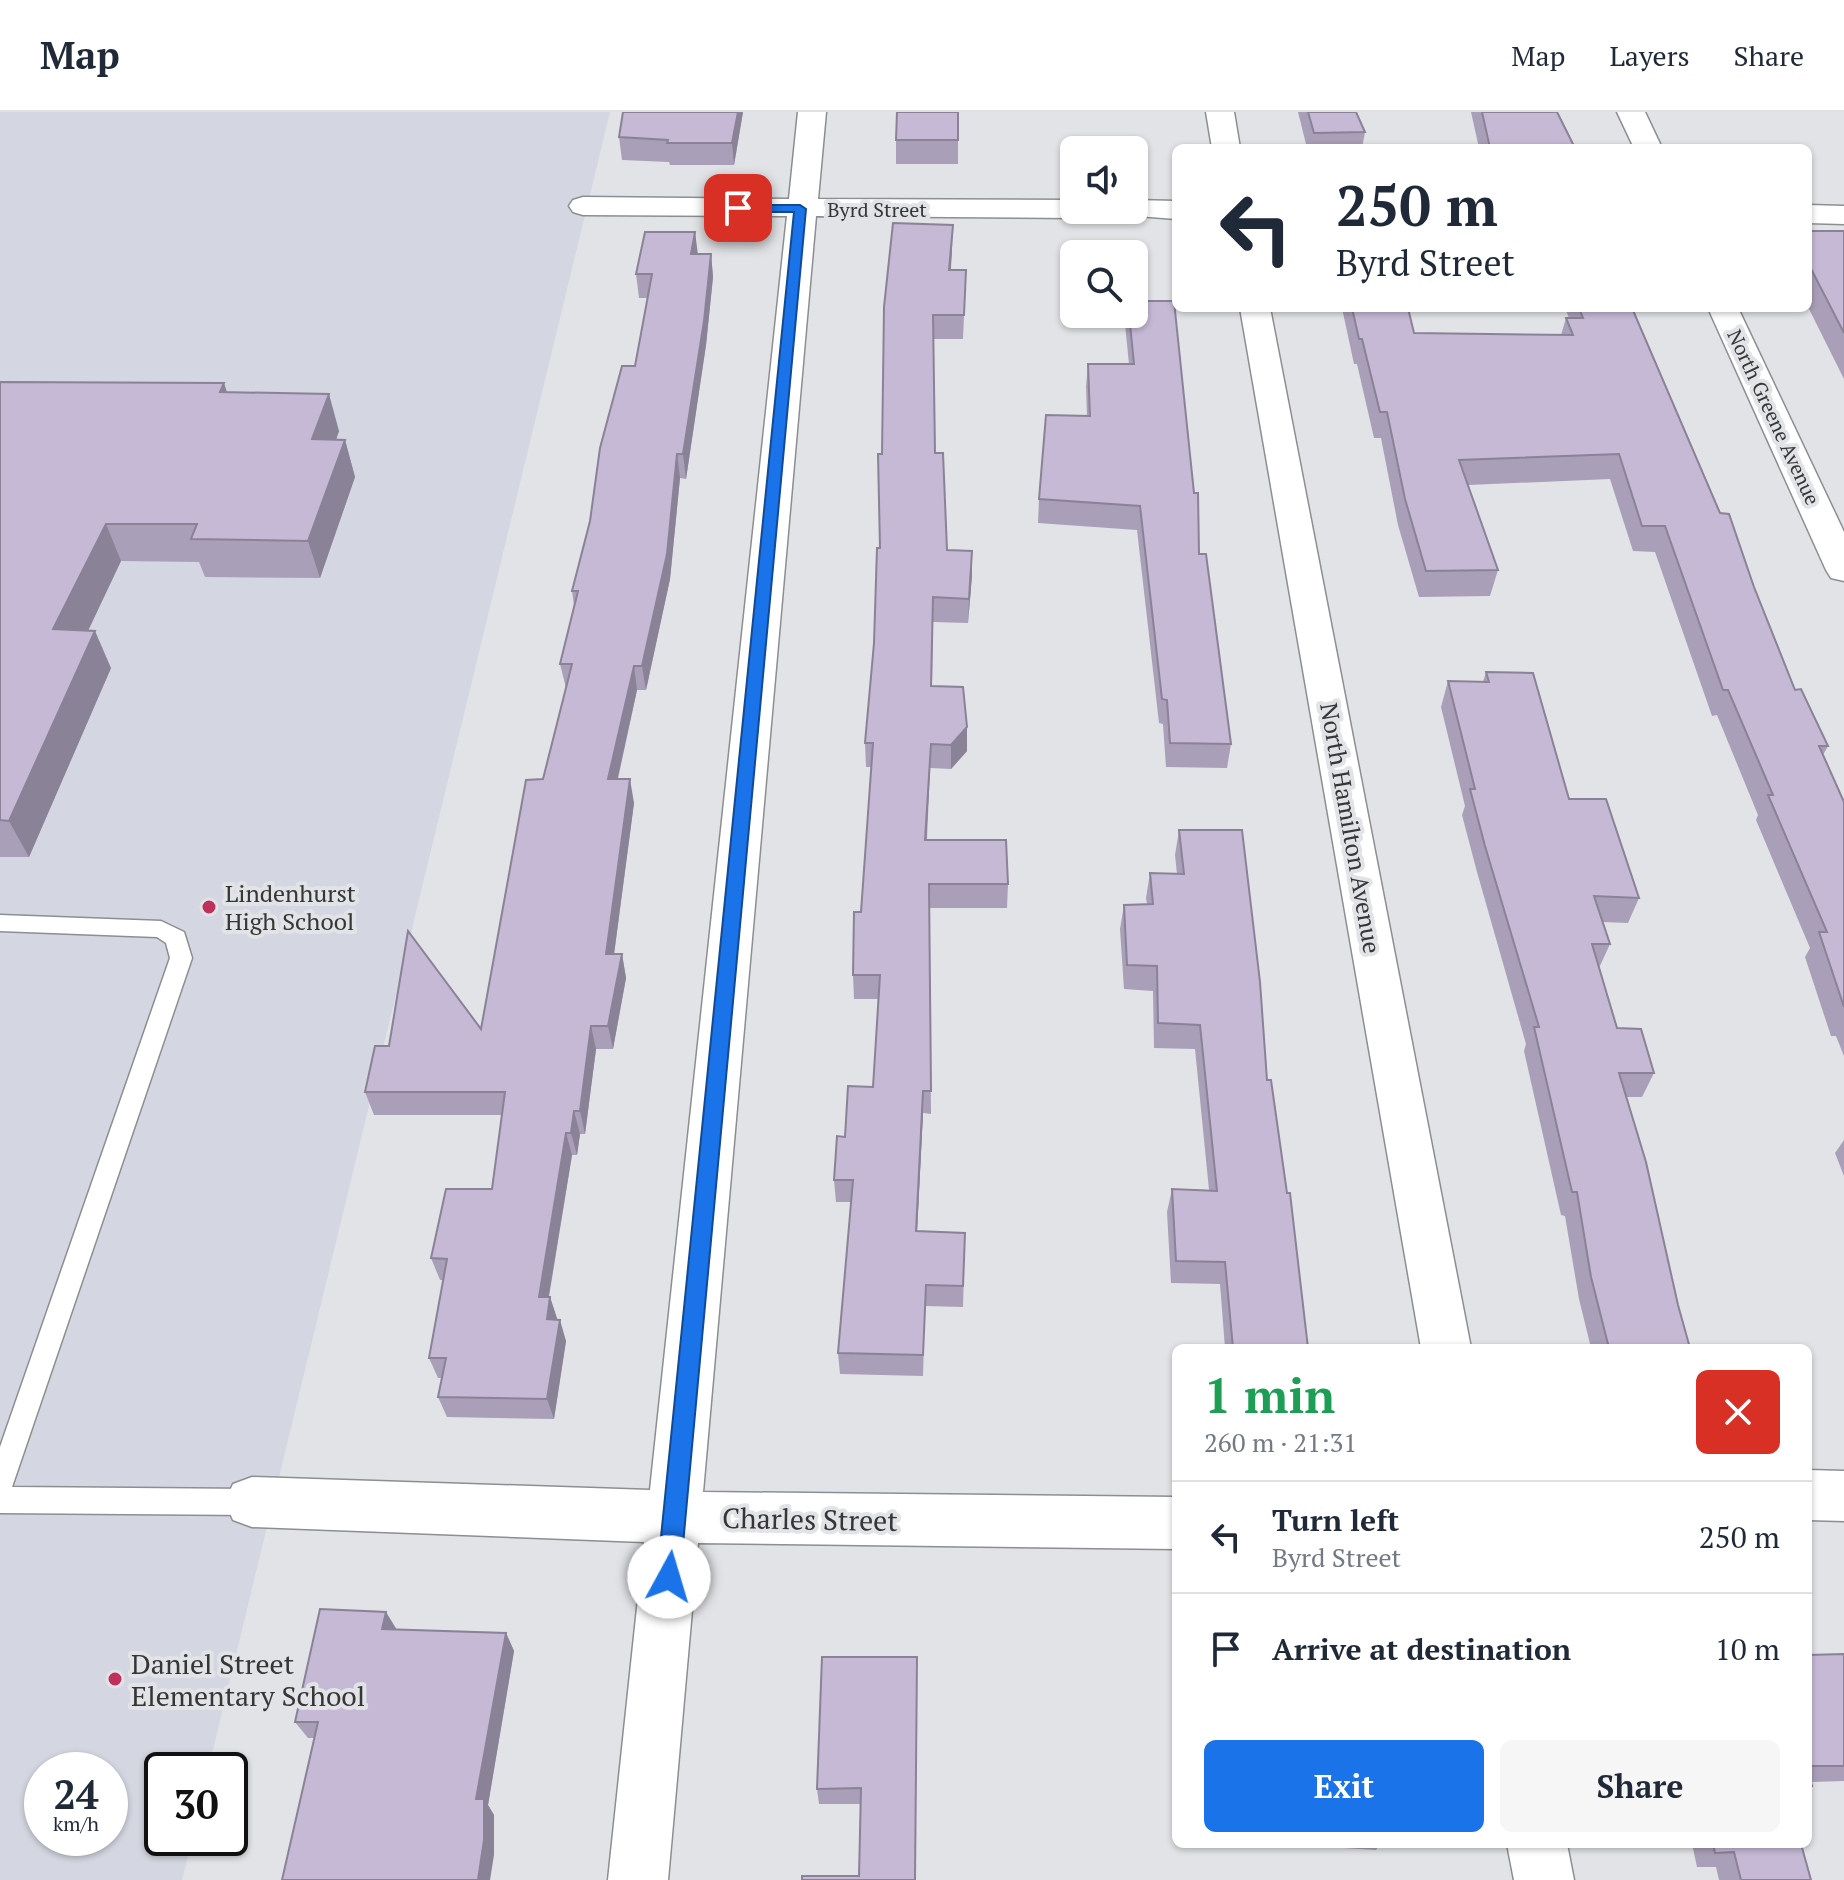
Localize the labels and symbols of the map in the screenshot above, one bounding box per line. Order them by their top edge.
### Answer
pin [704,174,772,242]
street label: Byrd Street [827,196,927,223]
street label: North Greene Avenue [1721,325,1827,509]
street label: North Hamilton Avenue [1313,700,1389,956]
place label: Lindenhurst High School [225,877,356,937]
marker: Lindenhurst High School [200,898,218,916]
street label: Charles Street [722,1499,899,1539]
position arrow [627,1535,711,1619]
place label: Daniel Street Elementary School [131,1645,365,1714]
marker: Daniel Street Elementary School [106,1670,124,1688]
speed limit sign: 30 [144,1752,248,1856]

